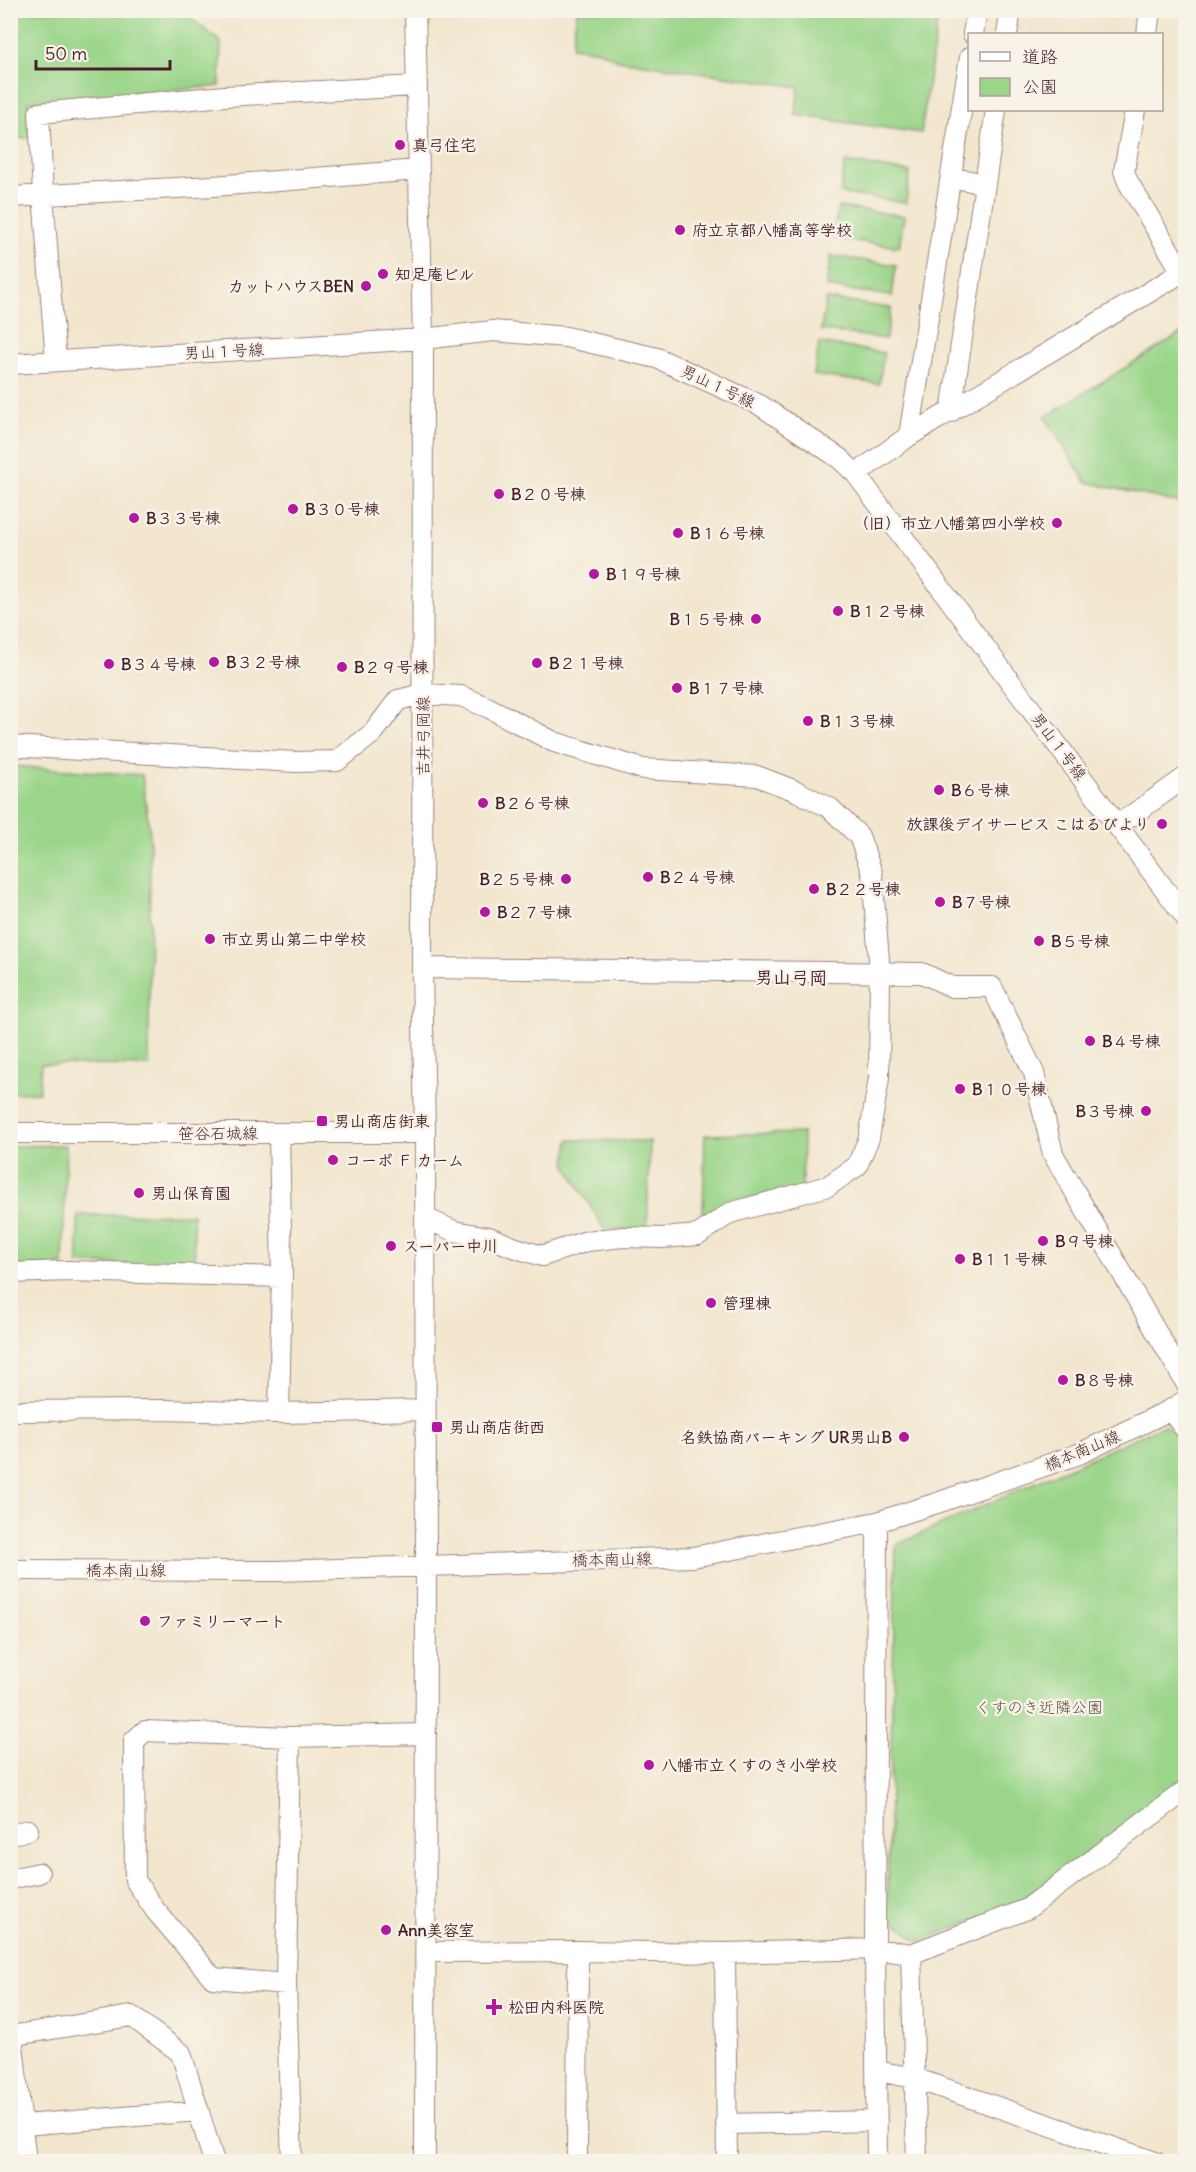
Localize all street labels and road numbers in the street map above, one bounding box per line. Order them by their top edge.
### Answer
street label: 男山１号線 [184,339,264,363]
street label: 男山１号線 [678,360,758,412]
street label: 吉井弓岡線 [413,696,433,776]
street label: 男山１号線 [1027,708,1091,784]
street label: 笹谷石城線 [178,1123,258,1143]
street label: 橋本南山線 [1041,1425,1123,1475]
street label: 橋本南山線 [572,1548,652,1570]
street label: 橋本南山線 [86,1560,166,1580]

